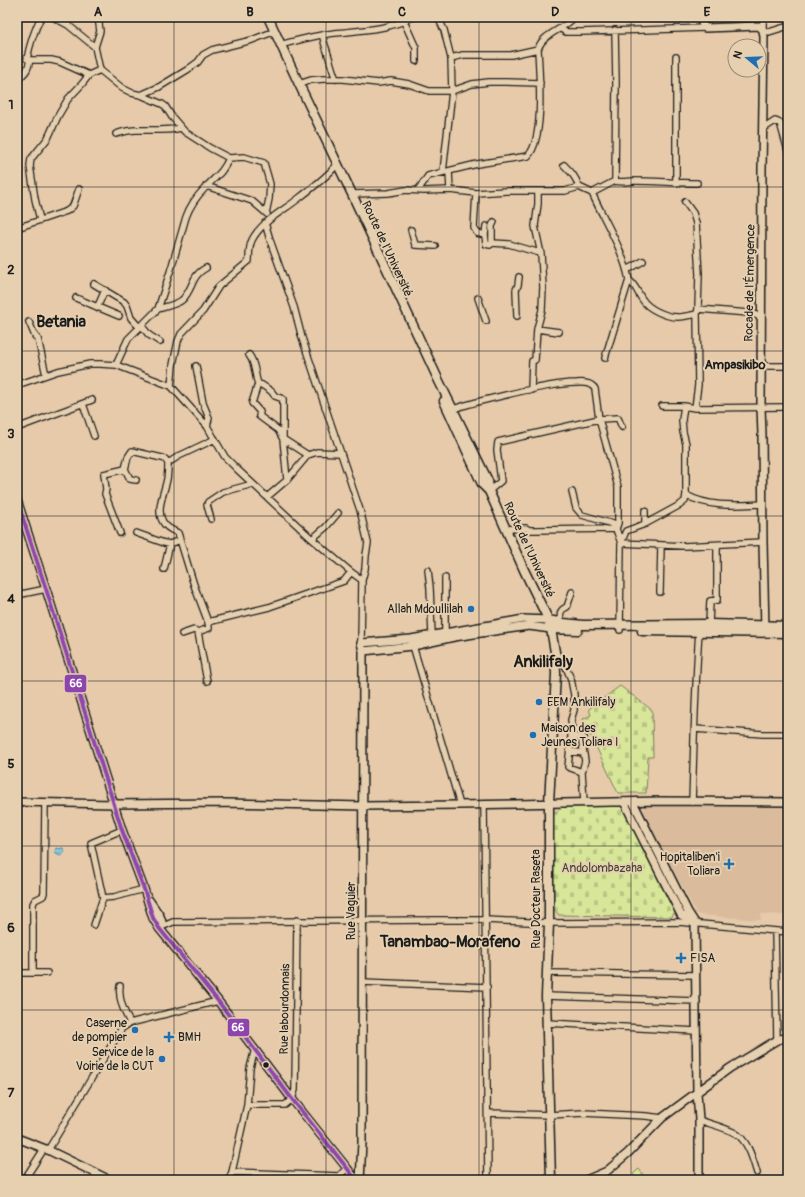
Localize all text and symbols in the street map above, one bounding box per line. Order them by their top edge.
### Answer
text: A [94,4,103,20]
text: B [246,4,254,20]
text: C [398,4,406,20]
text: D [551,4,559,20]
text: E [704,4,711,20]
north arrow [727,38,767,78]
text: N [731,49,746,61]
text: 1 [8,97,14,113]
street label: Route de l'Université [358,199,416,299]
street label: Rocade de l'Émergence [740,224,759,342]
text: 2 [7,262,15,278]
district label: Betania [36,312,86,332]
district label: Ampasikibo [704,357,766,373]
text: 3 [7,426,15,442]
street label: Route de l'Université [500,500,558,600]
text: 4 [7,591,15,607]
place label: Allah Mdoullilah [387,602,463,617]
marker: Allah Mdoullilah [466,604,476,614]
district label: Ankilifaly [513,652,573,672]
line badge: 66 [64,674,87,693]
text: 66 [70,677,83,690]
place label: EEM Ankilifaly [547,695,615,710]
marker: EEM Ankilifaly [534,697,544,707]
place label: Maison des Jeunes Toliara I [541,721,618,750]
marker: Maison des Jeunes Toliara I [528,730,538,740]
text: 5 [7,756,15,772]
street label: Rue Docteur Raseta [529,849,544,949]
place label: Hopitaliben'i Toliara [660,850,720,879]
marker: Hopitaliben'i Toliara [723,858,735,870]
park label: Andolombazaha [562,861,643,876]
street label: Rue Vaguier [344,881,359,940]
text: 6 [7,920,15,936]
district label: Tanambao-Morafeno [379,932,521,952]
place label: FISA [690,951,716,966]
marker: FISA [675,952,687,964]
street label: Rue labourdonnais [277,963,293,1055]
place label: Caserne de pompier [72,1016,128,1045]
line badge: 66 [227,1018,250,1037]
text: 66 [232,1021,245,1034]
marker: Caserne de pompier [130,1025,140,1035]
place label: BMH [178,1030,201,1045]
marker: BMH [163,1031,175,1043]
place label: Service de la Voirie de la CUT [76,1045,154,1074]
marker: Service de la Voirie de la CUT [157,1054,167,1064]
unlabelled marker [261,1060,271,1070]
text: 7 [8,1085,15,1101]

